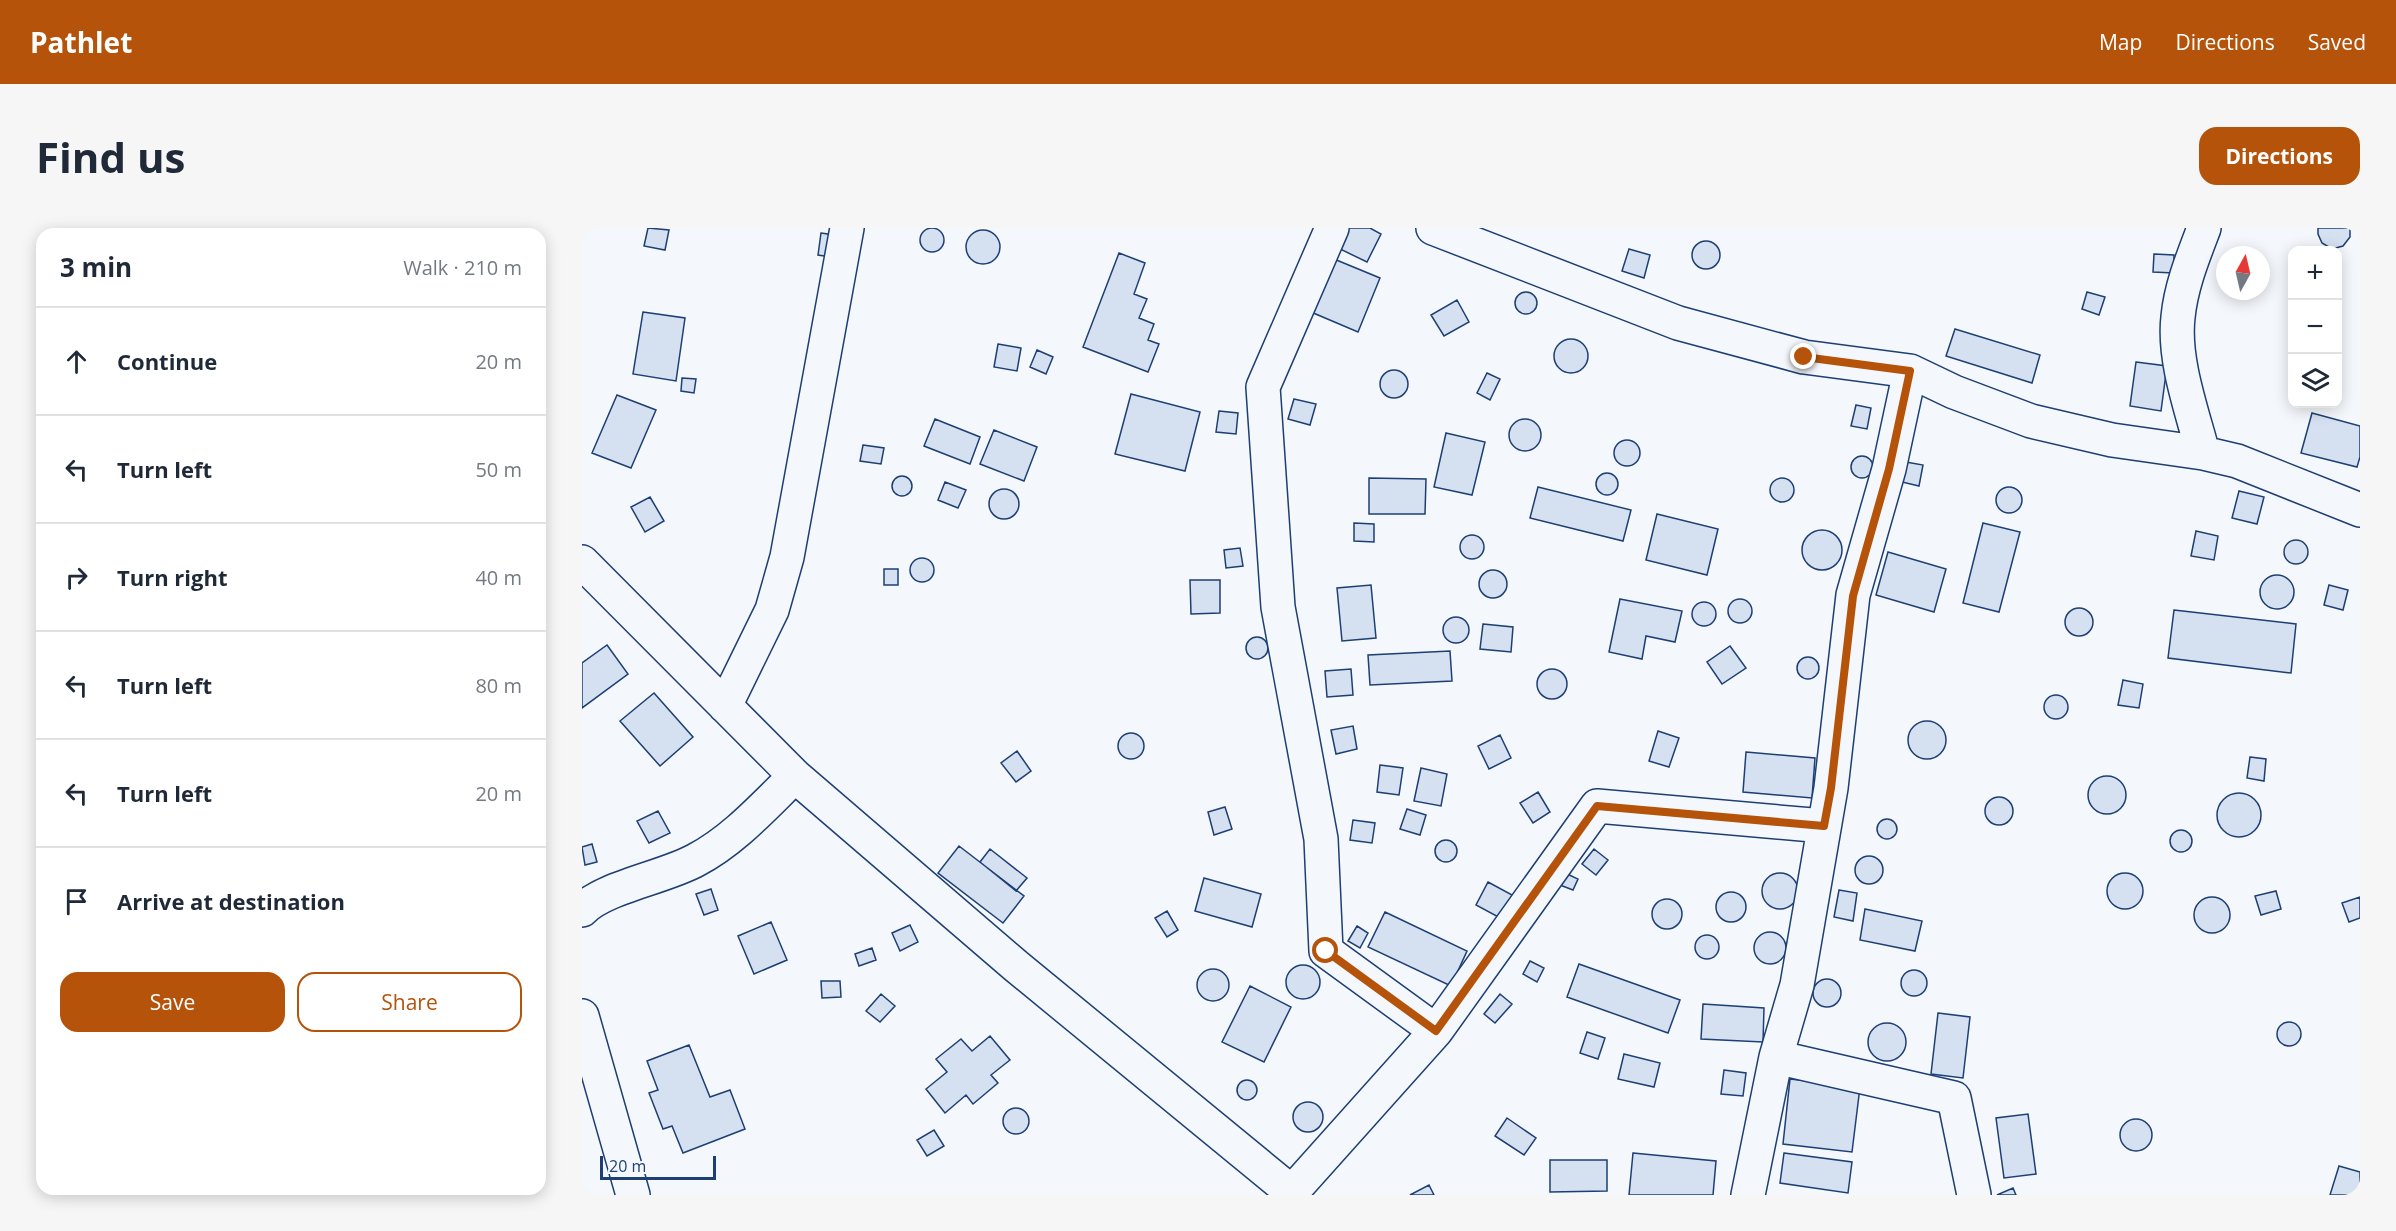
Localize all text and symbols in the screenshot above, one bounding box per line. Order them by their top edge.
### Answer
text: Pathlet [30,23,132,61]
text: Map [2099,28,2142,56]
text: Directions [2175,28,2275,56]
text: Saved [2308,28,2366,56]
button: Directions [2199,127,2360,185]
text: Find us [36,128,185,185]
north arrow [2216,246,2270,300]
map controls [2288,246,2342,408]
button: + [2288,246,2342,300]
text: 3 min [60,249,132,285]
text: Walk · 210 m [403,254,522,281]
button: − [2288,300,2342,354]
route end [1790,343,1816,369]
icon: ahead [60,345,93,378]
text: Continue [117,346,217,376]
text: 20 m [475,348,522,375]
button: layers [2288,354,2342,408]
icon: left [60,453,93,486]
text: Turn left [117,454,212,484]
text: 50 m [475,456,522,483]
icon: right [60,561,93,594]
text: Turn right [117,562,228,592]
text: 40 m [475,564,522,591]
icon: left [60,669,93,702]
text: Turn left [117,670,212,700]
text: 80 m [475,672,522,699]
icon: left [60,777,93,810]
text: Turn left [117,778,212,808]
text: 20 m [475,780,522,807]
icon: arrive [60,885,93,918]
text: Arrive at destination [117,886,345,916]
route start [1312,937,1338,963]
button: Save [60,972,285,1032]
button: Share [297,972,522,1032]
scale bar [600,1153,716,1180]
text: 20 m [609,1155,646,1177]

